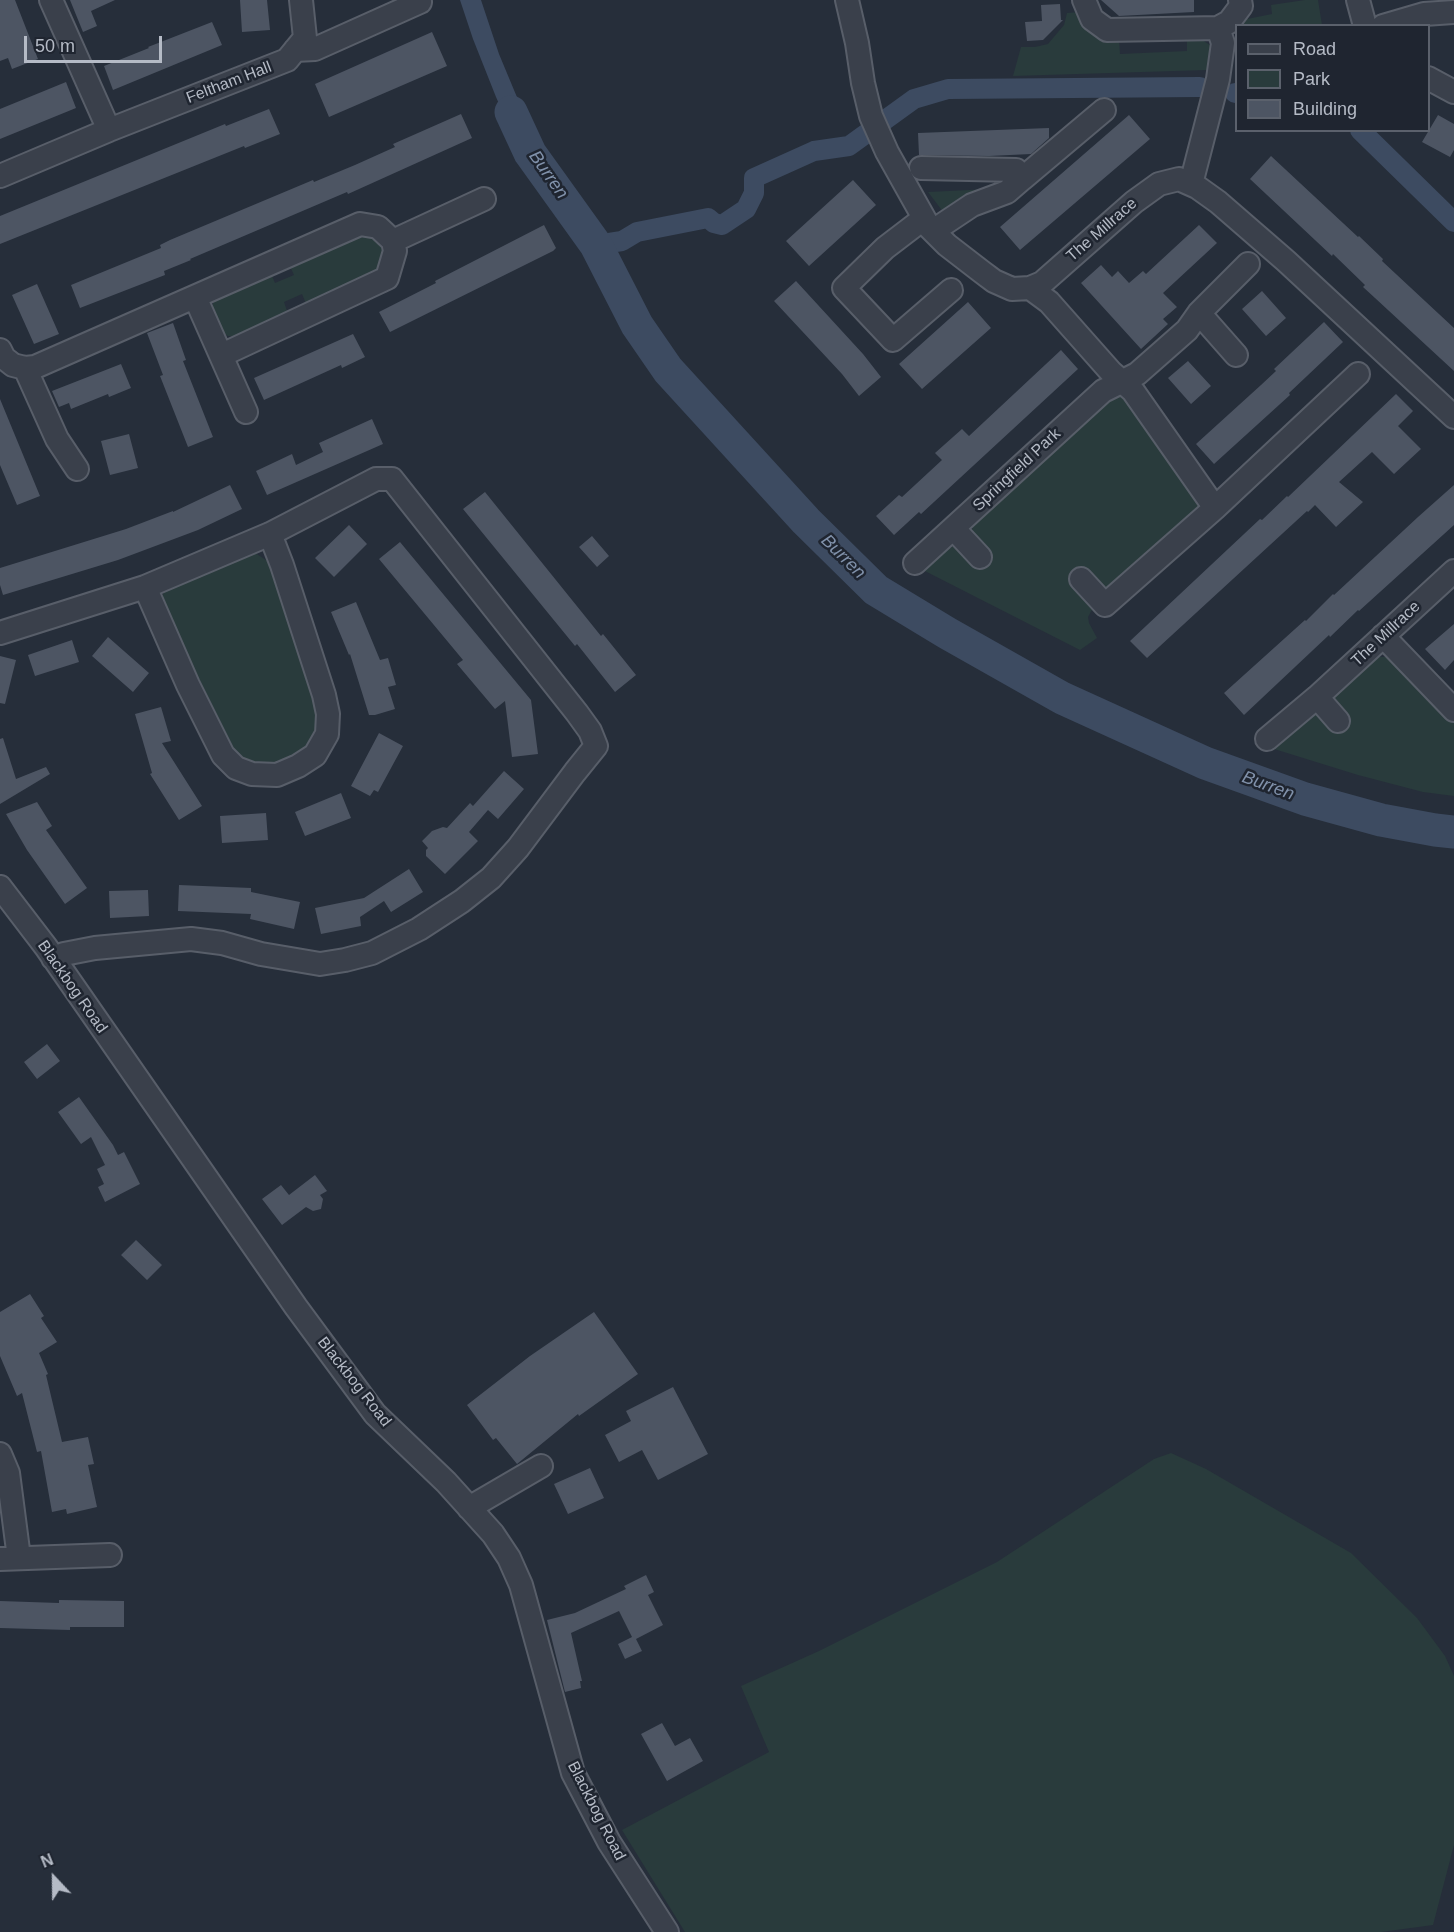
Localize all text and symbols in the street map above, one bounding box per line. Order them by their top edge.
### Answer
scale bar [27,24,165,62]
legend [1235,24,1430,132]
text: 50 m [35,36,75,56]
text: Road [1293,39,1336,59]
street label: Feltham Hall [184,58,274,108]
text: Park [1293,69,1330,89]
text: Building [1293,99,1357,119]
water label: Burren [524,147,572,203]
street label: The Millrace [1063,194,1141,266]
street label: Springfield Park [969,424,1065,516]
water label: Burren [816,530,870,584]
street label: The Millrace [1348,597,1424,671]
water label: Burren [1239,767,1297,805]
street label: Blackbog Road [33,937,111,1037]
street label: Blackbog Road [313,1333,395,1431]
street label: Blackbog Road [563,1758,629,1864]
north arrow [24,1848,84,1908]
text: N [39,1851,56,1871]

